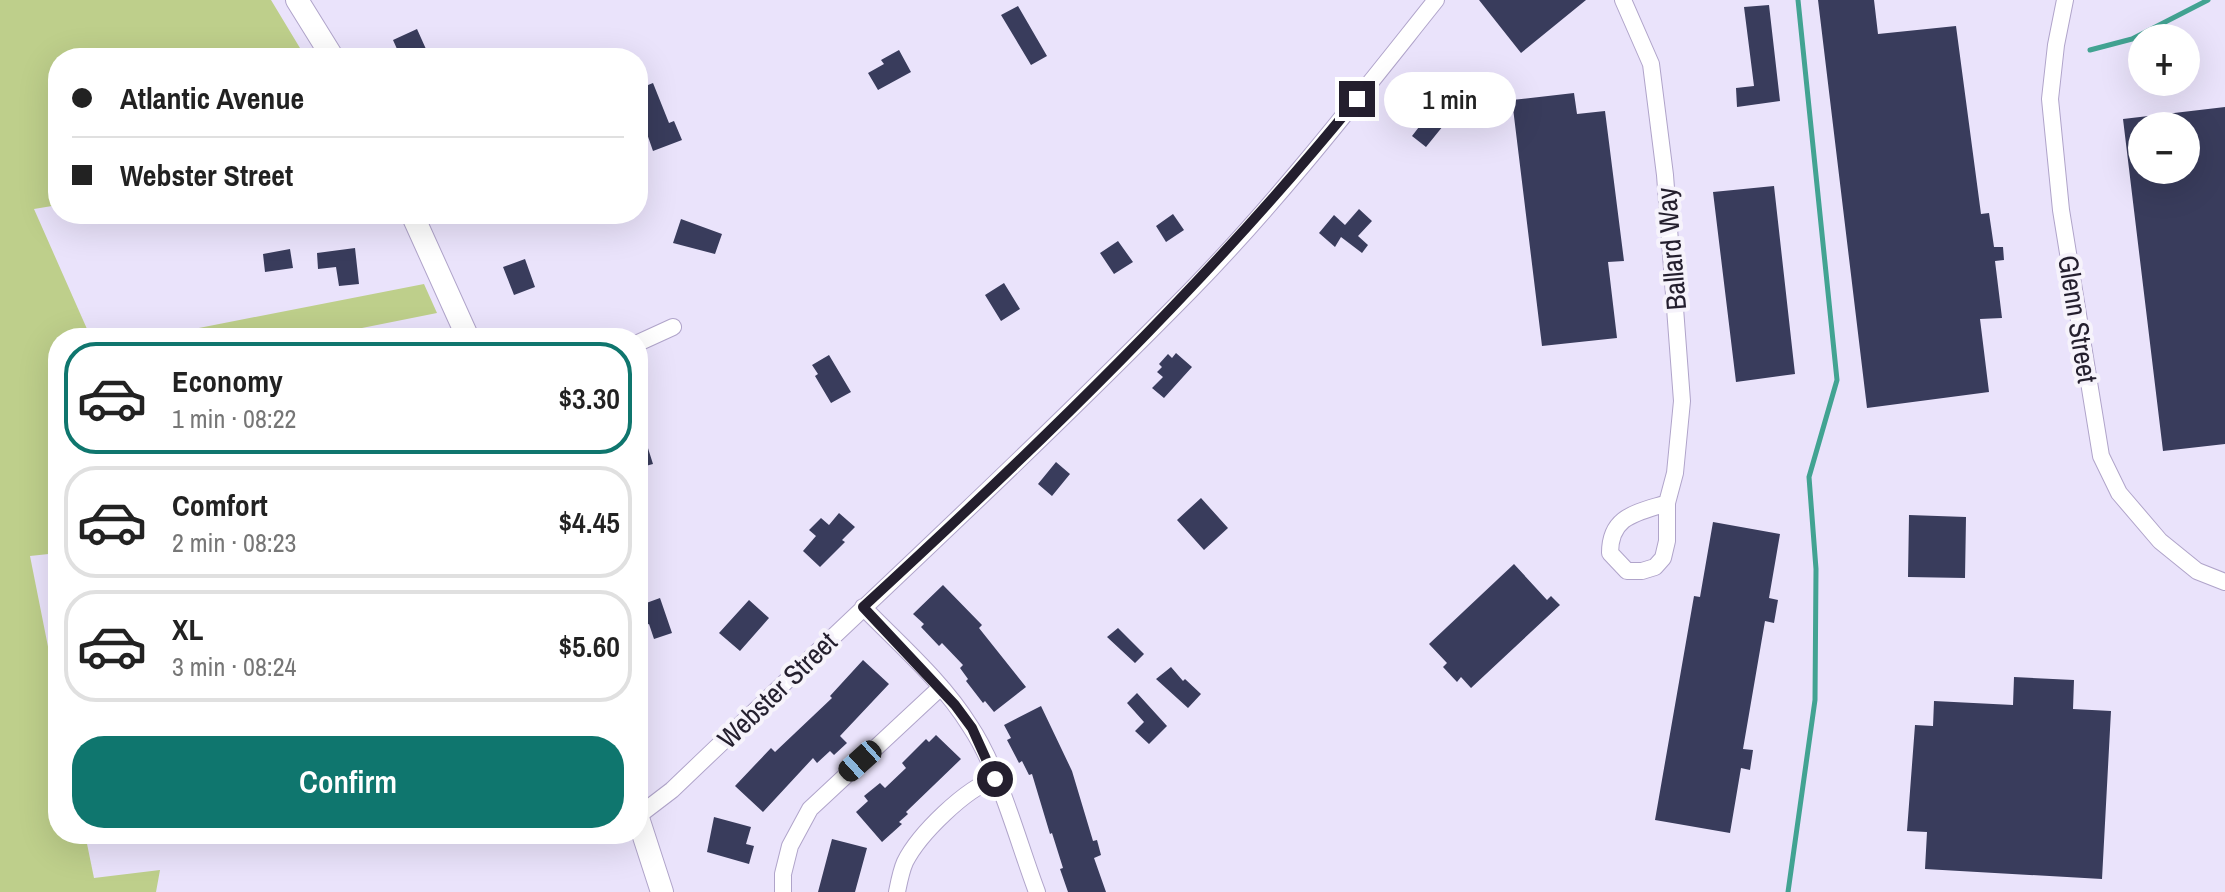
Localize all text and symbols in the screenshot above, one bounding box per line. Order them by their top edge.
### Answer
map controls [2128,24,2200,184]
button: + [2128,24,2200,96]
callout: 1 min [1385,71,1517,127]
text: Atlantic Avenue [120,78,304,118]
route end [1339,81,1375,117]
text: 1 min [1423,82,1477,117]
button: − [2128,112,2200,184]
text: Webster Street [120,155,293,195]
street label: Ballard Way [1647,186,1695,312]
street label: Glenn Street [2049,252,2107,386]
text: Economy [172,361,283,401]
icon: car [76,362,148,434]
text: $3.30 [558,378,620,418]
text: 1 min · 08:22 [172,401,296,436]
text: Comfort [172,485,268,525]
icon: car [76,486,148,558]
text: $4.45 [558,502,620,542]
text: 2 min · 08:23 [172,525,296,560]
text: XL [172,609,203,649]
icon: car [76,610,148,682]
street label: Webster Street [709,623,845,757]
text: $5.60 [558,626,620,666]
text: 3 min · 08:24 [172,649,296,684]
button: Confirm [72,736,624,828]
car [834,736,886,786]
route start [977,761,1013,797]

